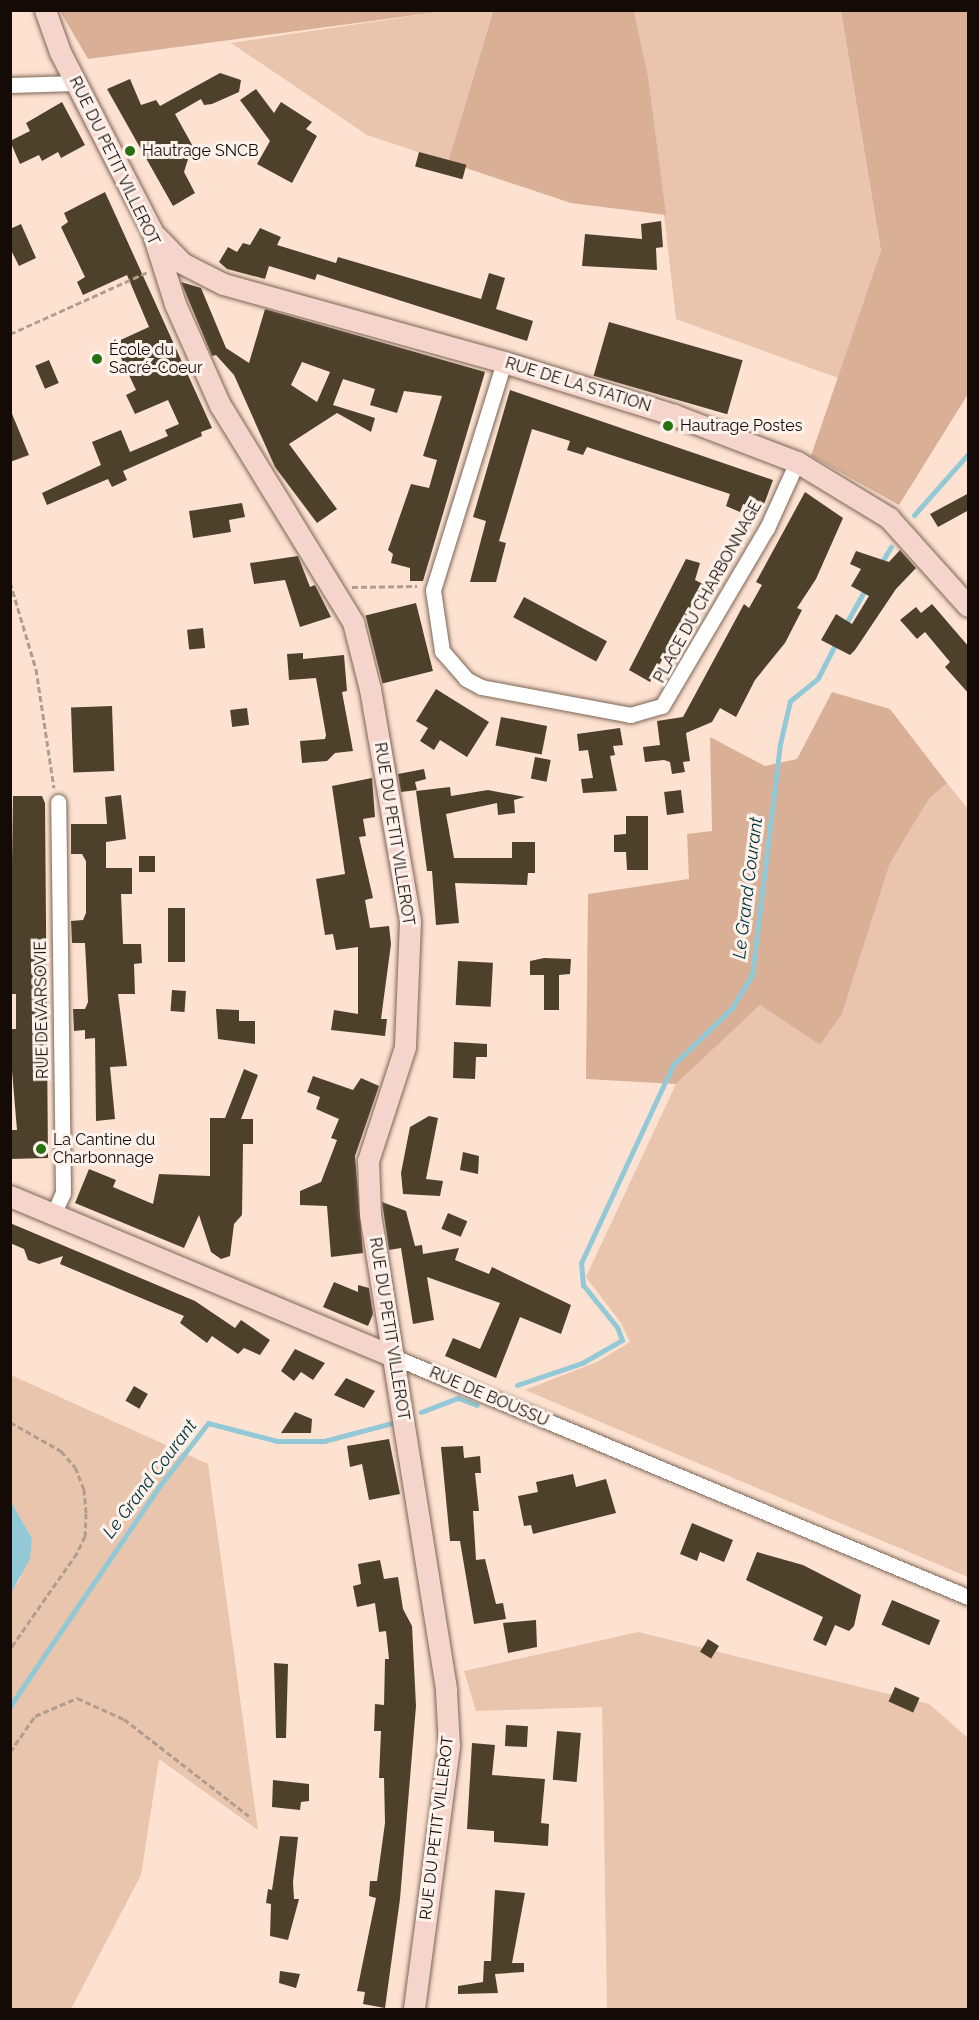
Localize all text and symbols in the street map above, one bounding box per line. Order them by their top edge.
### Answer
street label: RUE DU PETIT VILLEROT [65,73,163,249]
place label: Hautrage SNCB [142,141,259,161]
marker: Hautrage SNCB [123,144,137,158]
place label: École du Sacré-Coeur [109,340,203,378]
marker: École du Sacré-Coeur [90,352,104,366]
street label: RUE DE LA STATION [503,354,653,416]
place label: Hautrage Postes [680,416,802,436]
marker: Hautrage Postes [661,419,675,433]
street label: PLACE DU CHARBONNAGE [650,498,766,686]
street label: RUE DU PETIT VILLEROT [370,741,418,927]
water label: Le Grand Courant [729,816,767,960]
street label: RUE DE VARSOVIE [31,941,53,1079]
place label: La Cantine du Charbonnage [53,1130,155,1168]
marker: La Cantine du Charbonnage [34,1142,48,1156]
street label: RUE DU PETIT VILLEROT [365,1236,413,1422]
street label: RUE DE BOUSSU [426,1363,552,1431]
water label: Le Grand Courant [98,1415,202,1543]
street label: RUE DU PETIT VILLEROT [416,1734,458,1922]

